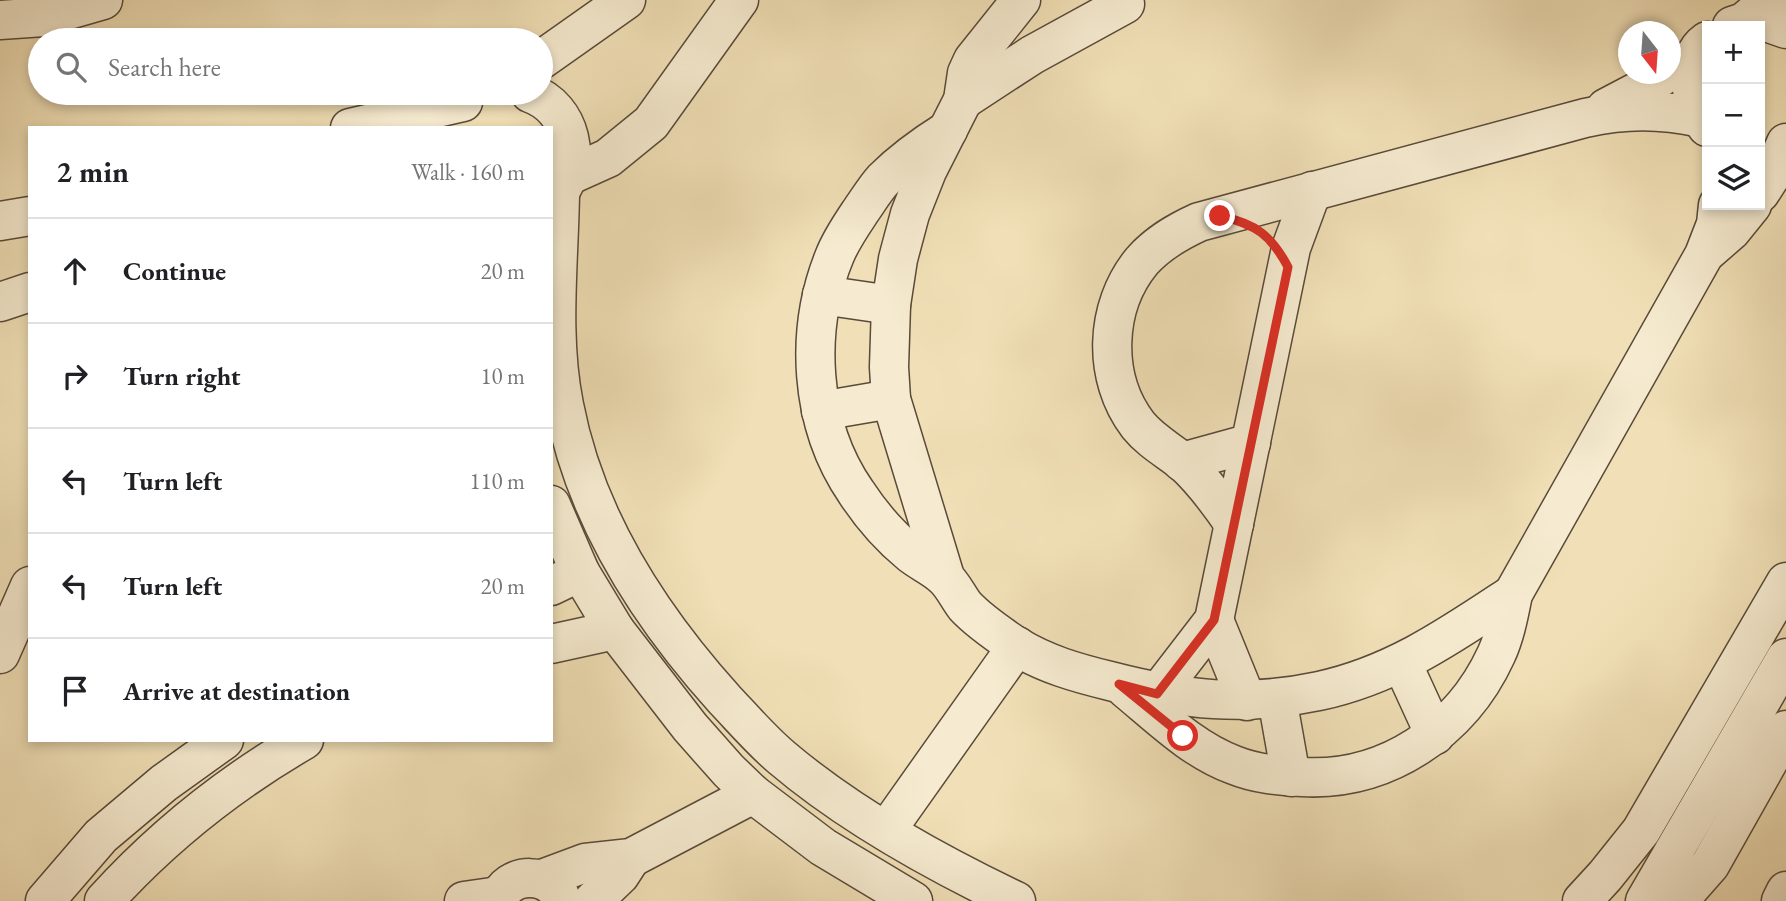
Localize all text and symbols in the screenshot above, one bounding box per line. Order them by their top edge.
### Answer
north arrow [1618,21,1681,84]
map controls [1702,21,1765,210]
button: + [1702,21,1765,84]
search box [28,28,553,105]
icon: search [52,48,90,86]
text: Search here [108,50,221,84]
button: − [1702,84,1765,147]
button: layers [1702,147,1765,210]
text: 2 min [56,152,129,191]
text: Walk · 160 m [411,157,525,187]
route end [1204,200,1235,231]
icon: ahead [56,252,94,290]
text: Continue [123,254,226,288]
text: 20 m [480,256,525,286]
icon: right [56,357,94,395]
text: Turn right [123,359,241,393]
text: 10 m [480,361,525,391]
icon: left [56,462,94,500]
text: Turn left [123,464,222,498]
text: 110 m [469,466,525,496]
icon: left [56,567,94,605]
text: Turn left [123,569,222,603]
text: 20 m [480,571,525,601]
icon: arrive [56,672,94,710]
text: Arrive at destination [123,674,350,708]
route start [1167,720,1198,751]

